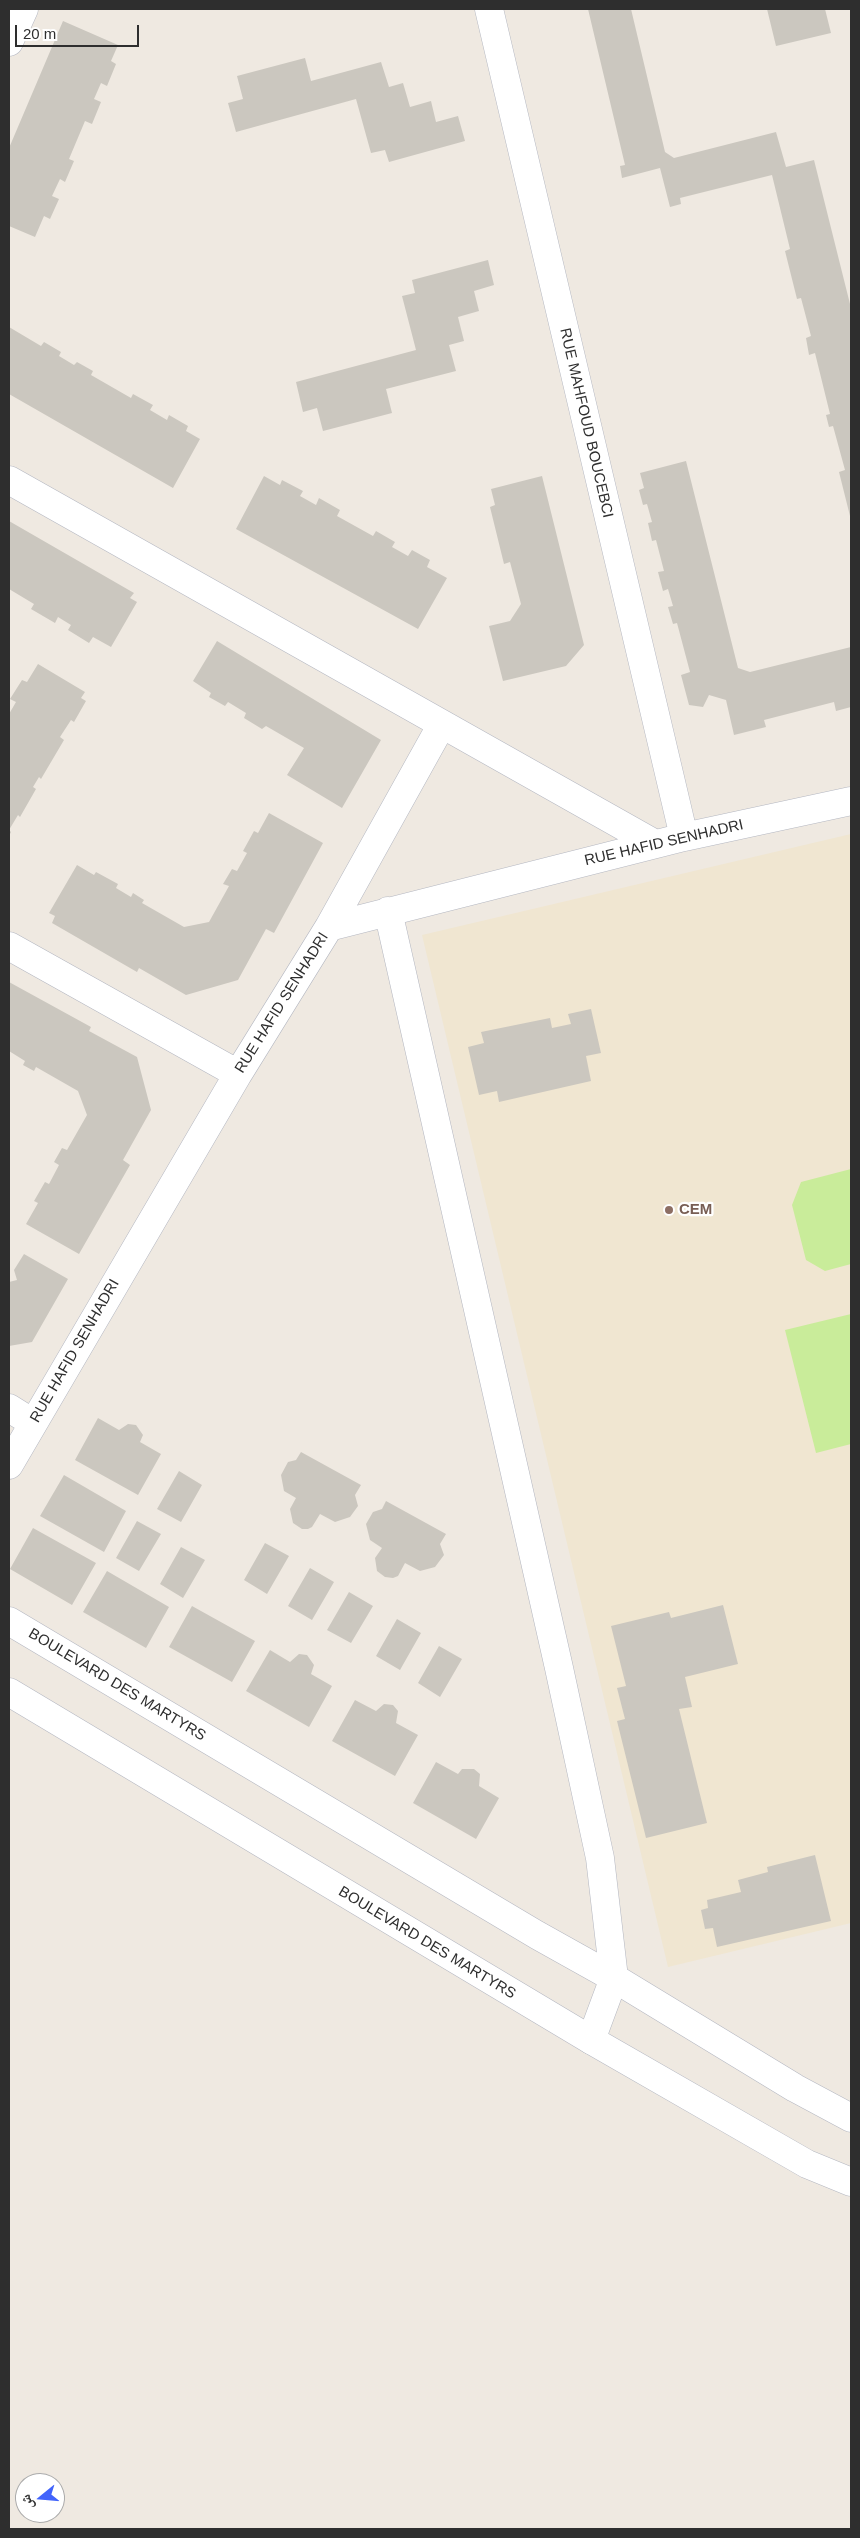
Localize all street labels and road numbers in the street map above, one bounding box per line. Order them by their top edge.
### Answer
street label: RUE MAHFOUD BOUCEBCI [555,326,617,520]
street label: RUE HAFID SENHADRI [583,816,745,870]
street label: RUE HAFID SENHADRI [231,929,333,1077]
street label: RUE HAFID SENHADRI [27,1276,123,1426]
street label: BOULEVARD DES MARTYRS [25,1625,209,1745]
street label: BOULEVARD DES MARTYRS [335,1883,519,2003]

